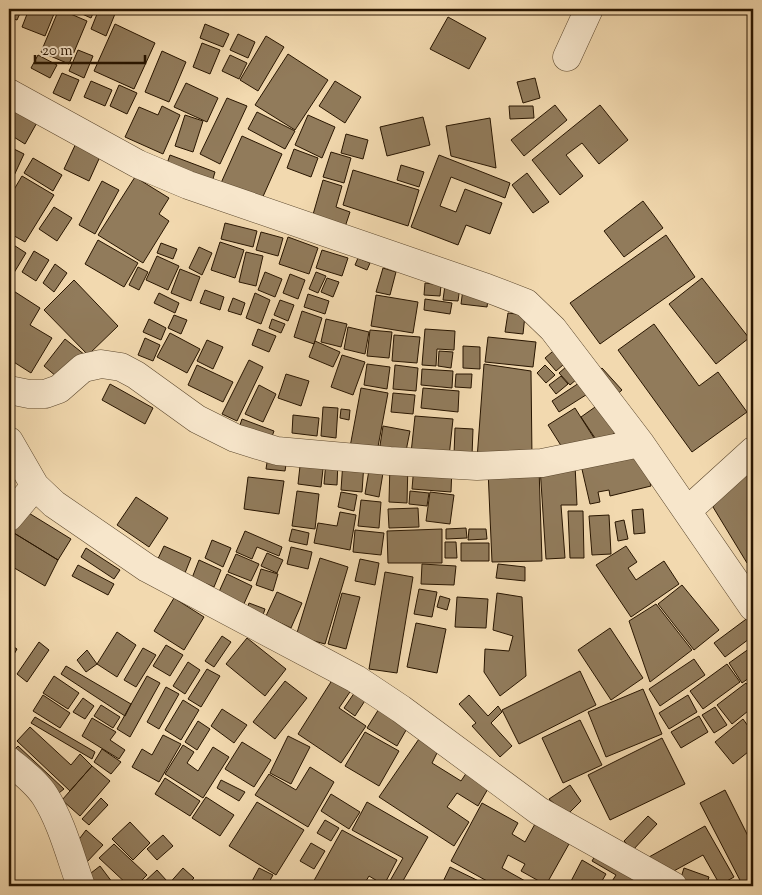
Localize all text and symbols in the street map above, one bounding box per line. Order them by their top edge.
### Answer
scale bar [35,32,145,64]
text: 20 m [42,41,73,62]

